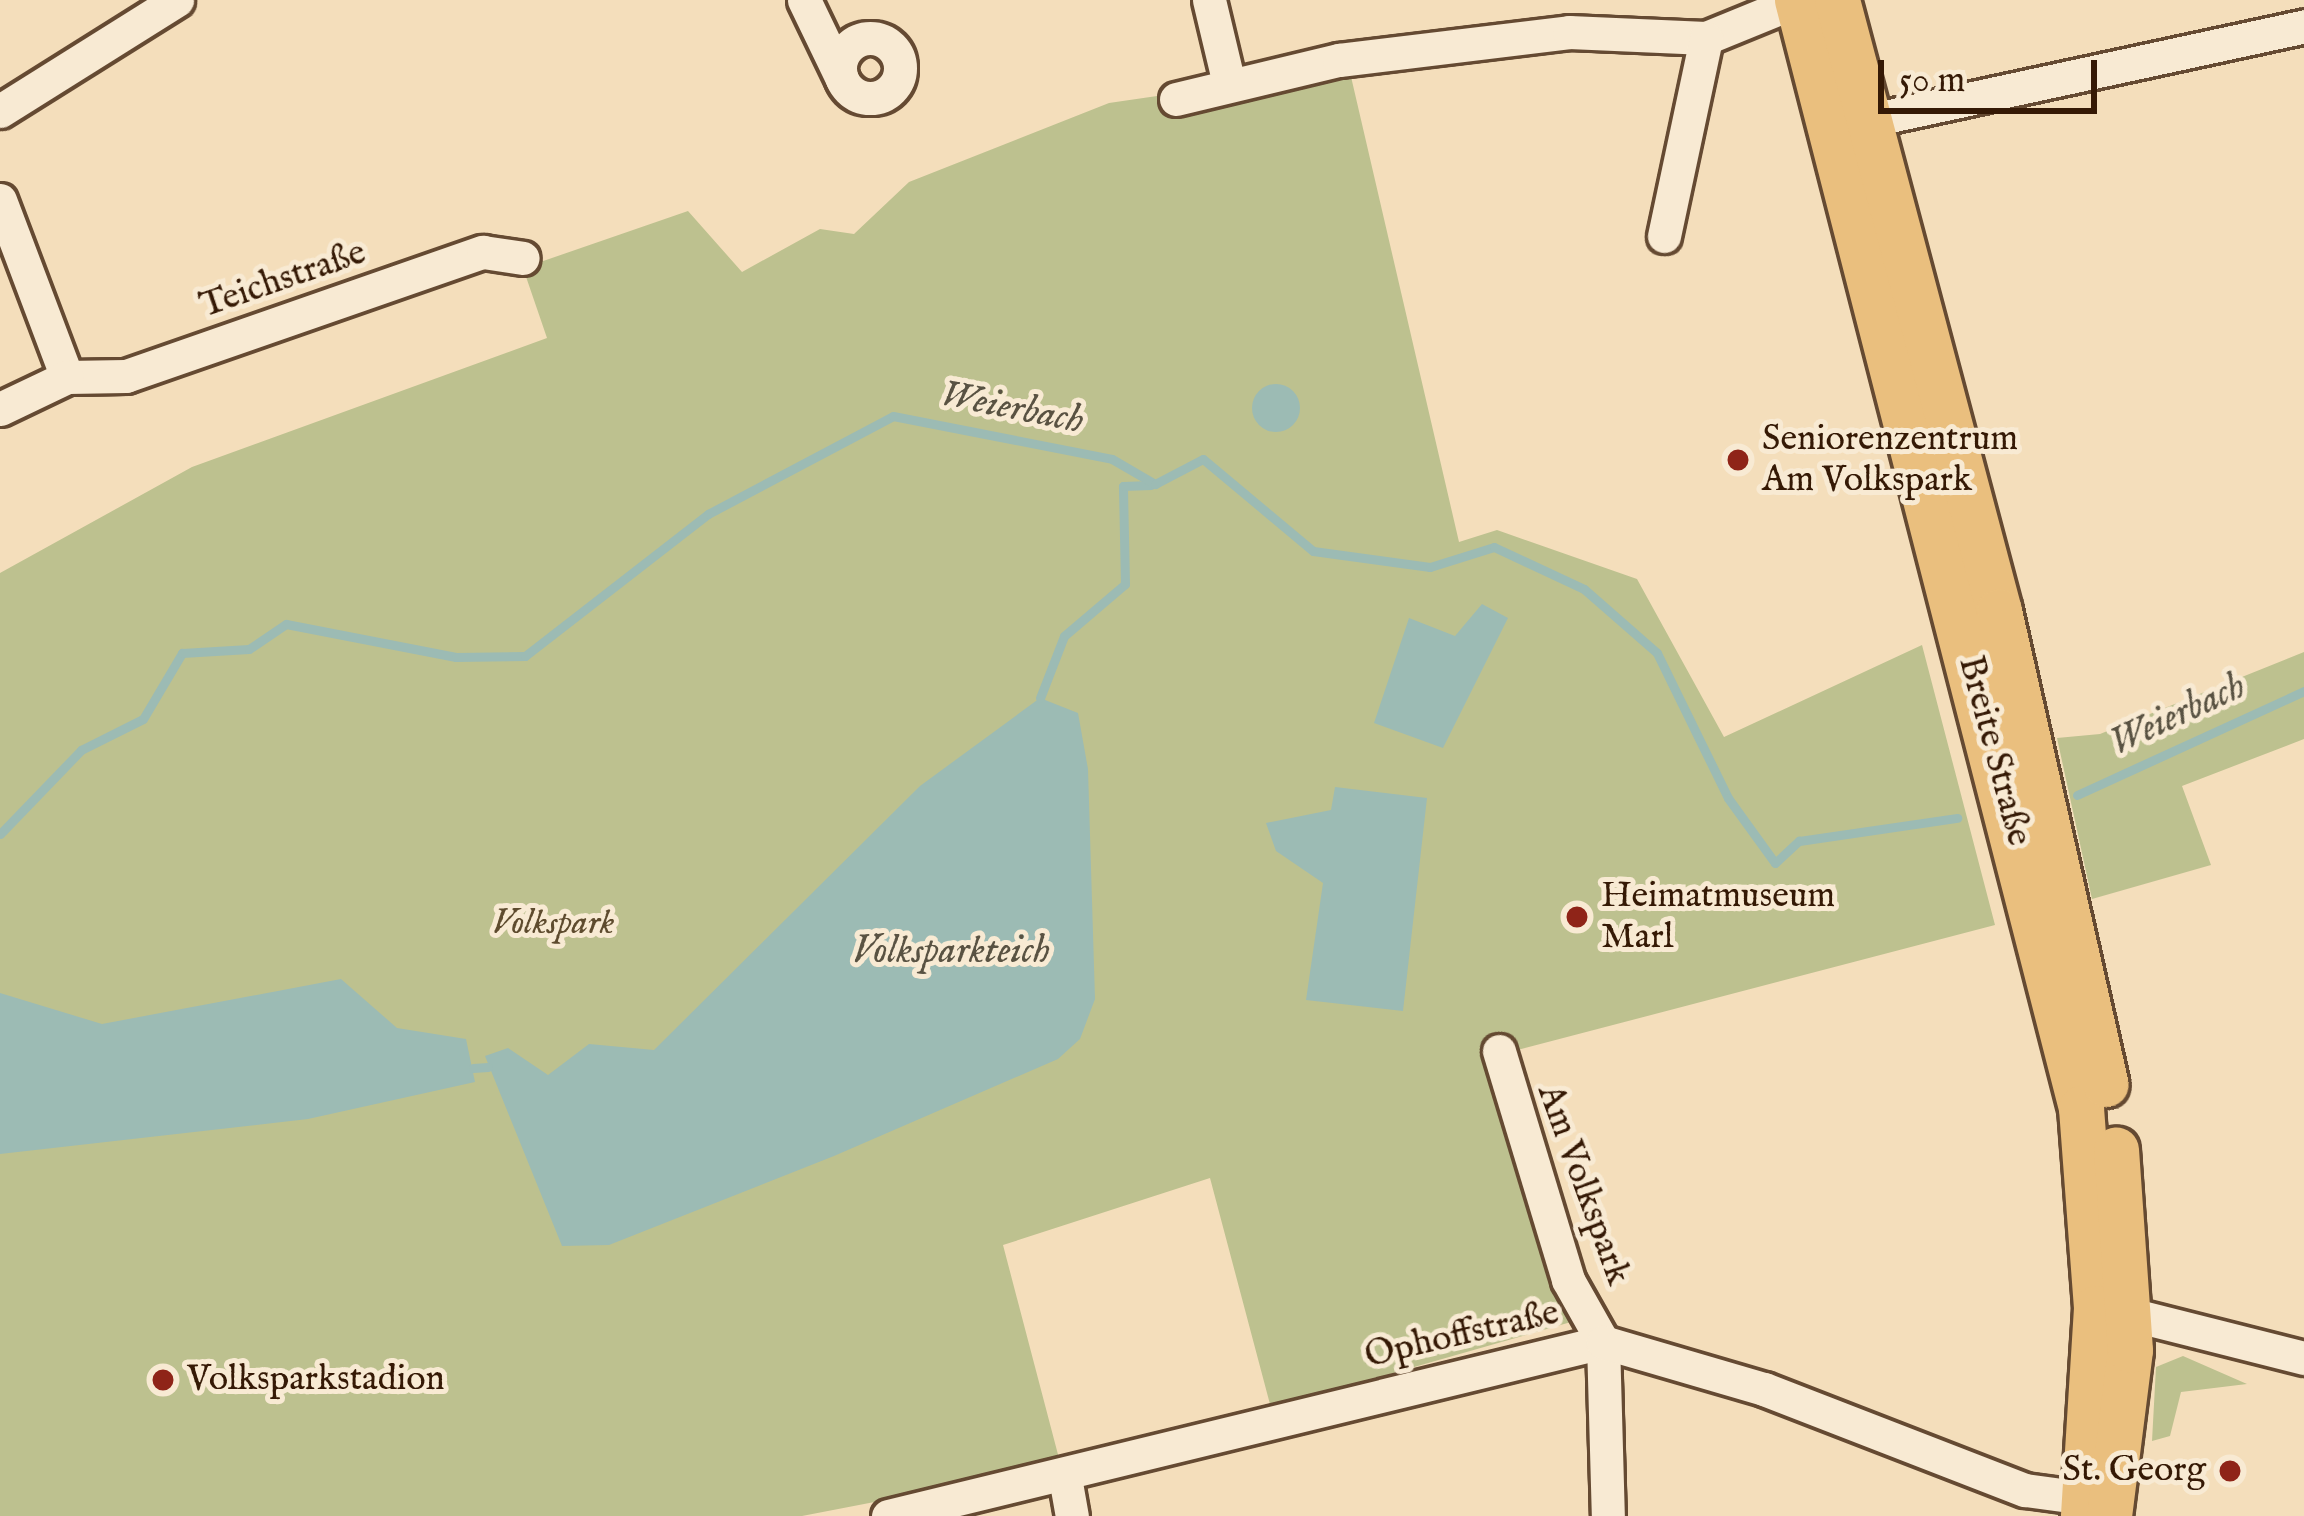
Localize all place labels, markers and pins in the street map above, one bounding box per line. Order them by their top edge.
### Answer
place label: Seniorenzentrum Am Volkspark [1762,417,2018,502]
marker: Seniorenzentrum Am Volkspark [1725,447,1751,473]
place label: Heimatmuseum Marl [1601,874,1835,959]
marker: Heimatmuseum Marl [1564,904,1590,930]
place label: Volksparkstadion [187,1358,445,1402]
marker: Volksparkstadion [150,1367,176,1393]
place label: St. Georg [2062,1449,2206,1493]
marker: St. Georg [2217,1458,2243,1484]

